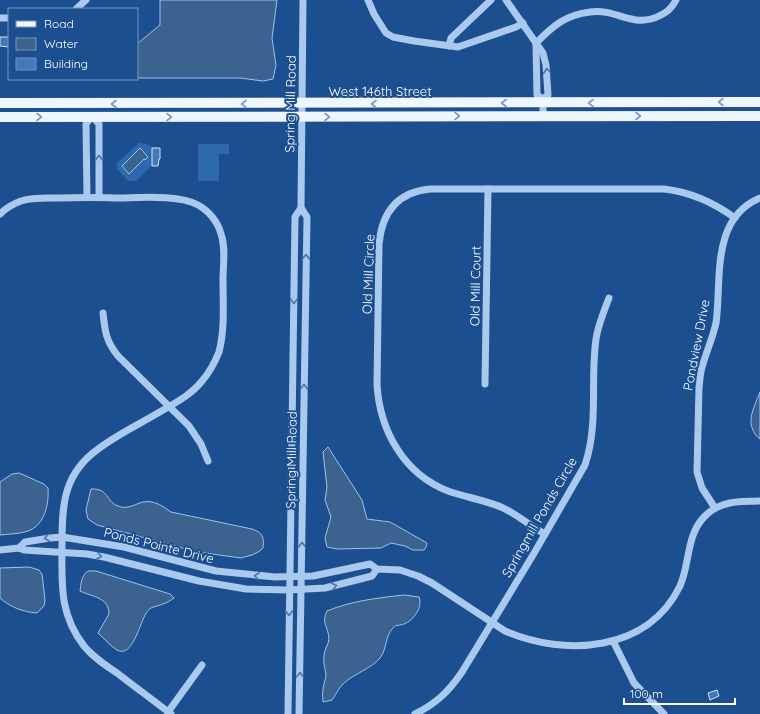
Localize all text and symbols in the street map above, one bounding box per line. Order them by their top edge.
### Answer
legend [8,8,138,80]
text: Road [44,16,74,31]
text: Water [44,36,79,51]
street label: Spring Mill Road [281,55,299,153]
text: Building [44,56,88,71]
one-way arrow [542,68,551,74]
street label: West 146th Street [328,83,432,99]
one-way arrow [718,98,724,106]
one-way arrow [501,99,507,107]
one-way arrow [588,99,594,107]
one-way arrow [111,100,117,108]
one-way arrow [241,100,247,108]
one-way arrow [371,100,377,108]
one-way arrow [454,112,460,120]
one-way arrow [635,112,641,120]
one-way arrow [36,113,42,121]
one-way arrow [166,113,172,121]
one-way arrow [324,113,330,121]
one-way arrow [95,155,103,161]
street label: Old Mill Circle [359,234,377,314]
street label: Old Mill Court [466,246,484,326]
one-way arrow [302,254,310,260]
one-way arrow [290,298,298,304]
street label: Pondview Drive [679,298,713,392]
one-way arrow [300,384,308,390]
street label: Spring Mill Road [282,411,300,509]
street label: Springmill Ponds Circle [498,454,580,580]
street label: Ponds Pointe Drive [102,524,216,566]
one-way arrow [44,533,50,542]
one-way arrow [298,542,306,548]
one-way arrow [96,551,102,560]
one-way arrow [254,572,260,581]
one-way arrow [331,582,337,590]
one-way arrow [285,610,293,616]
one-way arrow [296,672,304,678]
scale bar [624,680,735,706]
text: 100 m [630,686,663,701]

